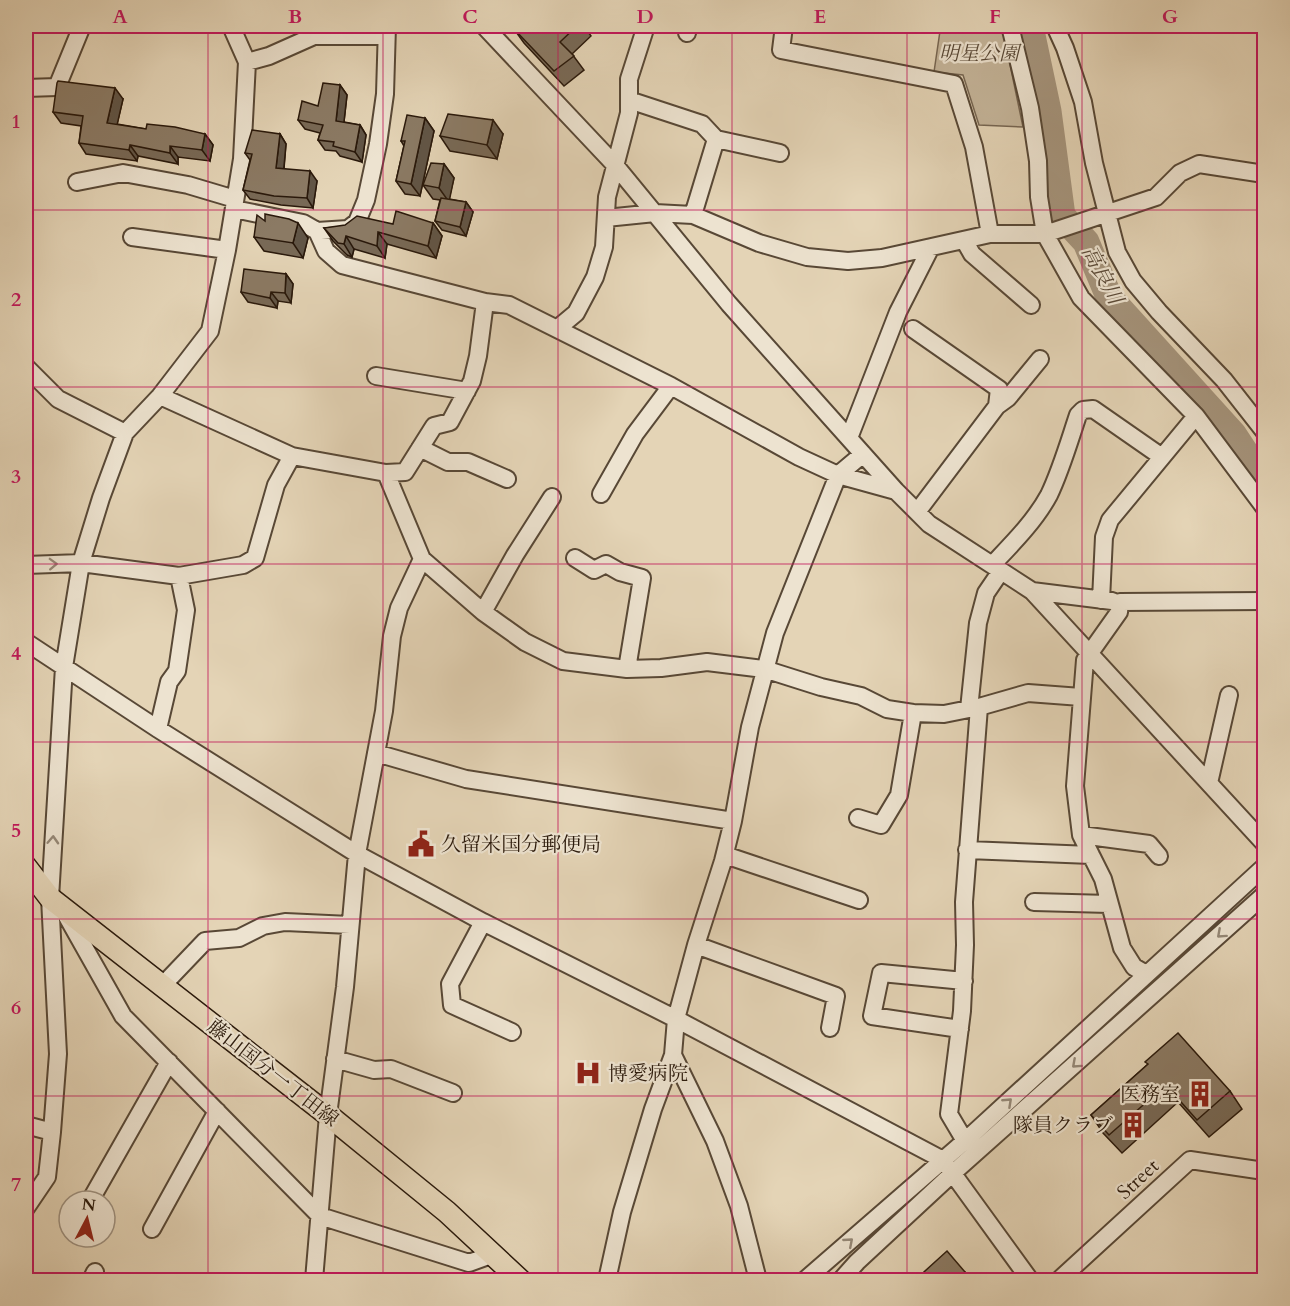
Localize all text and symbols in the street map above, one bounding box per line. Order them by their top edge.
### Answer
text: A [112,3,128,30]
text: B [288,3,302,30]
text: C [462,3,478,30]
text: D [636,3,654,30]
text: E [814,3,826,30]
text: F [989,3,1001,30]
text: G [1162,3,1178,30]
park label: 明星公園 [939,40,1022,67]
text: 1 [11,108,21,135]
water label: 高良川 [1074,240,1131,311]
text: 2 [11,286,21,313]
text: 3 [11,463,21,490]
one-way arrow [49,558,58,571]
text: 4 [11,640,21,667]
text: 5 [11,817,21,844]
public building icon: 久留米国分郵便局 [406,829,436,859]
place label: 久留米国分郵便局 [441,831,601,858]
one-way arrow [47,835,60,844]
one-way arrow [1217,927,1228,938]
text: 6 [11,994,21,1021]
street label: 藤山国分一丁田線 [202,1013,344,1133]
one-way arrow [1072,1057,1083,1068]
hospital icon: 博愛病院 [573,1058,603,1088]
place label: 博愛病院 [608,1060,688,1087]
building icon: 医務室 [1185,1079,1215,1109]
place label: 医務室 [1120,1081,1180,1108]
one-way arrow [1001,1098,1012,1109]
building icon: 隊員クラブ [1118,1110,1148,1140]
place label: 隊員クラブ [1013,1112,1113,1139]
street label: Street [1111,1152,1165,1205]
text: 7 [11,1171,21,1198]
north arrow [57,1189,117,1249]
text: N [80,1193,97,1217]
one-way arrow [842,1238,853,1249]

